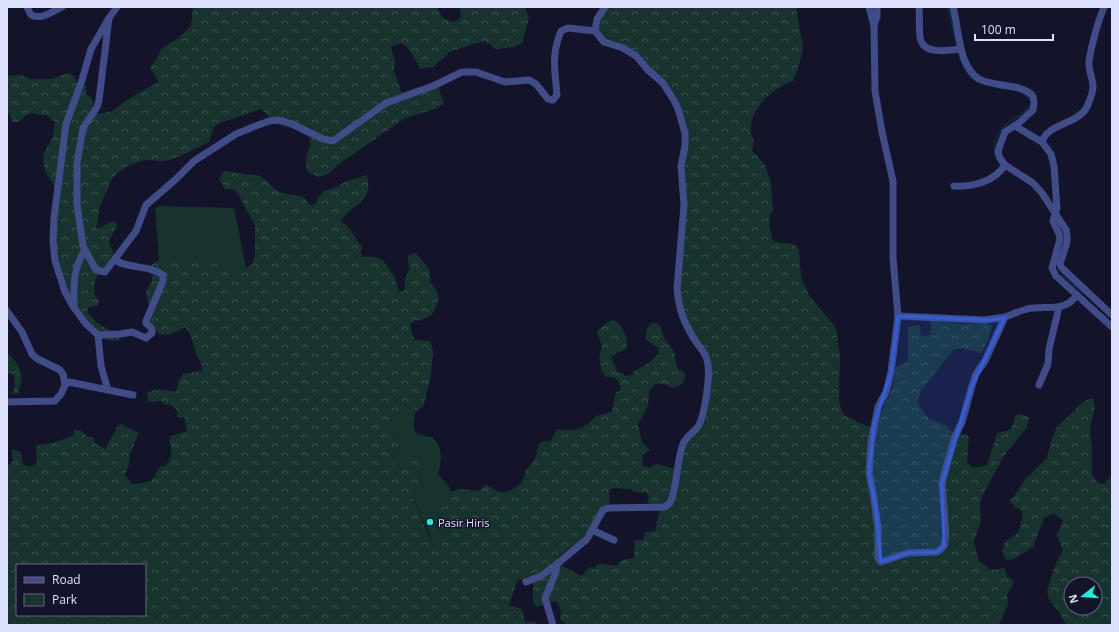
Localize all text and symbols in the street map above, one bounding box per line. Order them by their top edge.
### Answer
scale bar [975,16,1053,42]
text: 100 m [981,21,1016,38]
place label: Pasir Hiris [438,515,490,530]
marker: Pasir Hiris [425,517,435,527]
legend [16,564,146,616]
text: Road [52,571,81,588]
north arrow [1063,576,1103,616]
text: Park [52,591,78,608]
text: N [1064,593,1081,606]

